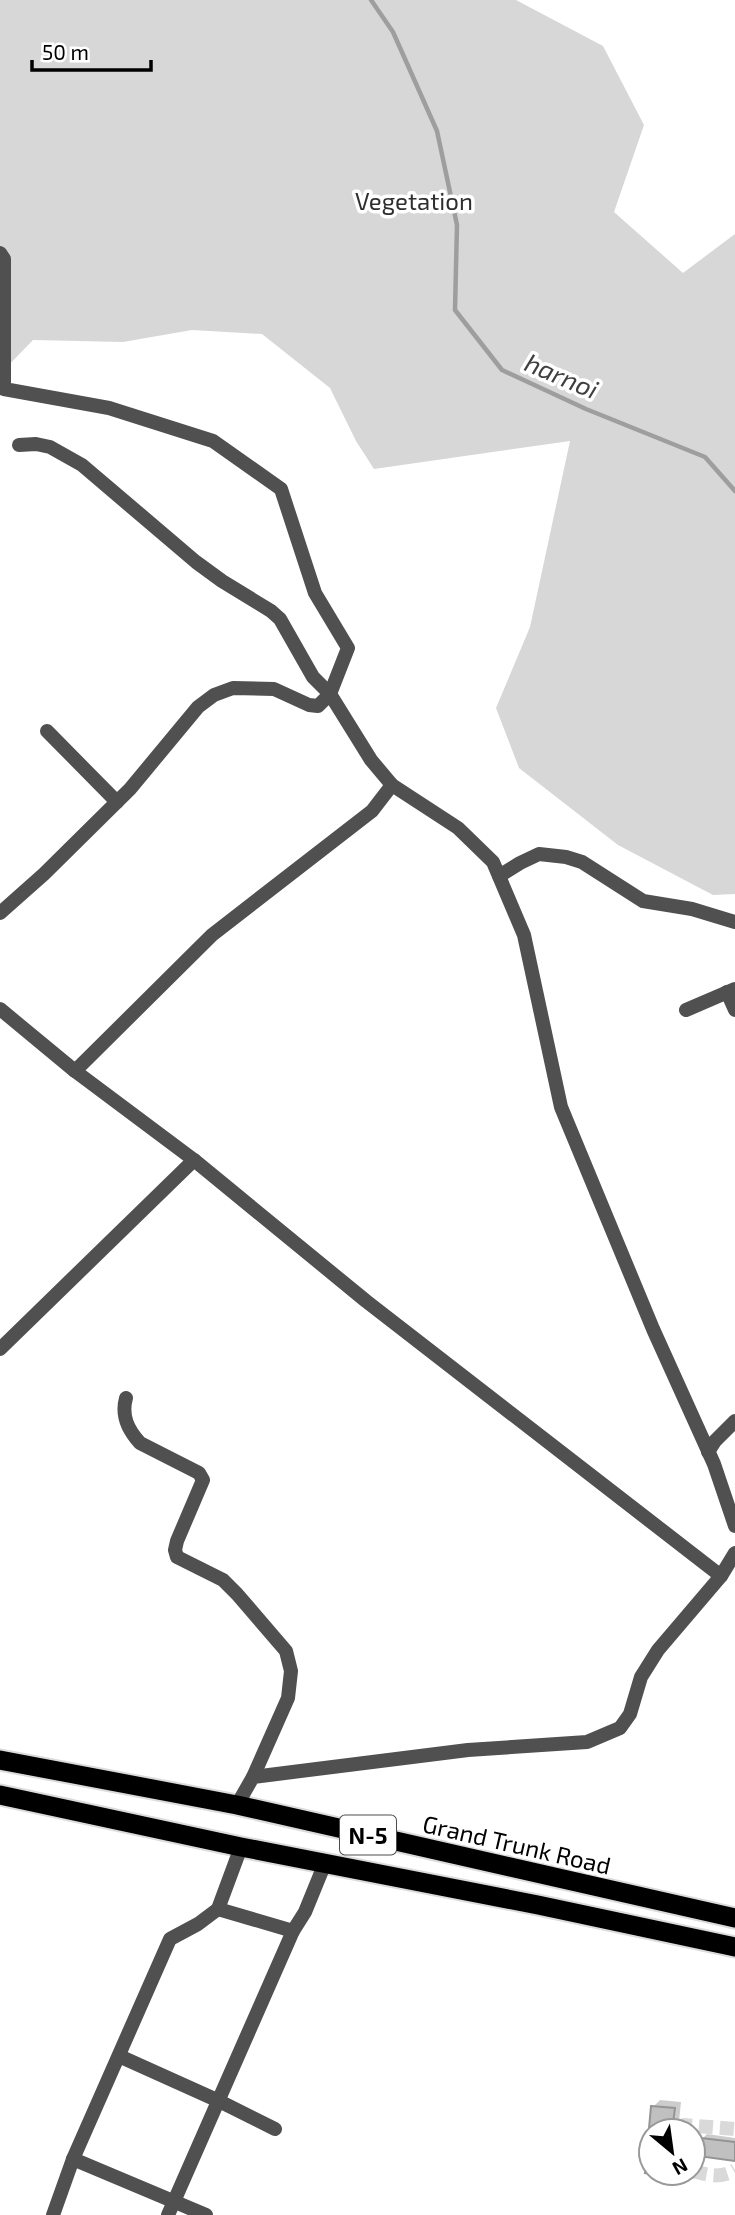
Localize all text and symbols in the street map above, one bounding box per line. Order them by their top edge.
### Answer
scale bar [32,28,150,72]
text: 50 m [42,39,89,64]
park label: Vegetation [355,186,473,215]
water label: harnoi [521,346,603,404]
street label: Grand Trunk Road [420,1808,614,1880]
road number: N-5 [340,1816,396,1854]
north arrow [637,2117,707,2187]
text: N [669,2154,692,2181]

